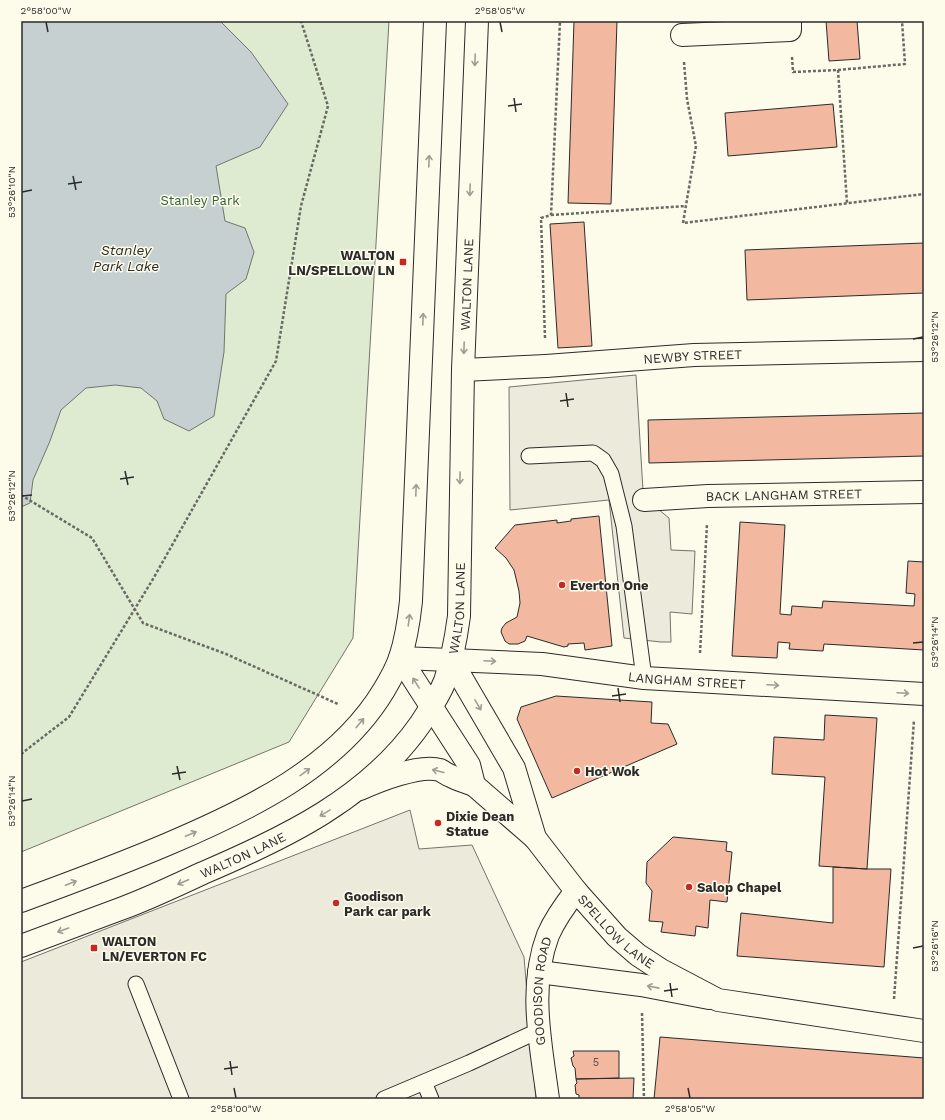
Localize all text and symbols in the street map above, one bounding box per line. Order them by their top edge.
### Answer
text: 2°58'00"W [21,5,72,16]
text: 2°58'05"W [475,5,526,16]
one-way arrow [472,53,479,66]
one-way arrow [426,155,433,168]
text: 53°26'10"N [6,166,17,218]
one-way arrow [466,183,474,196]
park label: Stanley Park [160,193,240,208]
street label: WALTON LANE [457,238,476,331]
water label: Stanley Park Lake [93,242,159,274]
place label: WALTON LN/SPELLOW LN [288,248,395,278]
marker: WALTON LN/SPELLOW LN [398,257,408,267]
text: 53°26'12"N [929,311,940,363]
one-way arrow [419,313,427,326]
one-way arrow [460,341,467,354]
street label: NEWBY STREET [643,346,742,366]
text: 53°26'12"N [6,470,17,522]
one-way arrow [456,471,464,484]
one-way arrow [413,484,420,497]
street label: BACK LANGHAM STREET [706,486,862,504]
street label: WALTON LANE [445,562,467,656]
place label: Everton One [570,578,649,593]
marker: Everton One [557,580,567,590]
one-way arrow [405,614,413,627]
text: 53°26'14"N [929,616,940,668]
one-way arrow [483,658,496,665]
street label: LANGHAM STREET [627,668,746,691]
one-way arrow [411,677,419,689]
one-way arrow [766,682,779,689]
one-way arrow [896,689,909,697]
one-way arrow [474,699,482,710]
one-way arrow [356,718,365,729]
place label: Hot Wok [585,764,641,779]
marker: Hot Wok [572,766,582,776]
one-way arrow [432,767,445,775]
one-way arrow [299,768,310,776]
text: 53°26'14"N [6,775,17,827]
one-way arrow [319,809,331,817]
place label: Dixie Dean Statue [446,809,514,839]
marker: Dixie Dean Statue [433,818,443,828]
street label: WALTON LANE [198,828,288,881]
one-way arrow [185,830,197,838]
one-way arrow [64,878,76,886]
one-way arrow [178,879,190,886]
place label: Salop Chapel [697,880,782,895]
marker: Salop Chapel [684,882,694,892]
place label: Goodison Park car park [344,889,432,919]
street label: SPELLOW LANE [575,891,657,971]
marker: Goodison Park car park [331,898,341,908]
text: 53°26'16"N [929,920,940,972]
one-way arrow [57,927,69,935]
place label: WALTON LN/EVERTON FC [102,934,207,964]
street label: GOODISON ROAD [530,934,554,1046]
marker: WALTON LN/EVERTON FC [89,943,99,953]
one-way arrow [646,983,659,991]
house number: 5 [593,1056,599,1069]
text: 2°58'00"W [211,1103,262,1114]
text: 2°58'05"W [665,1103,716,1114]

